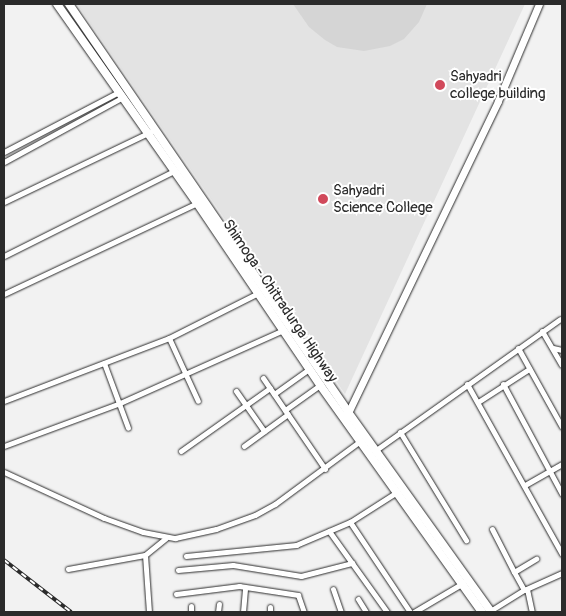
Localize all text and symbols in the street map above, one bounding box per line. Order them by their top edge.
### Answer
place label: Sahyadri college building [450,67,545,102]
marker: Sahyadri college building [434,79,446,91]
place label: Sahyadri Science College [333,181,433,216]
marker: Sahyadri Science College [317,193,329,205]
street label: Shimoga - Chitradurga Highway [219,216,341,386]

